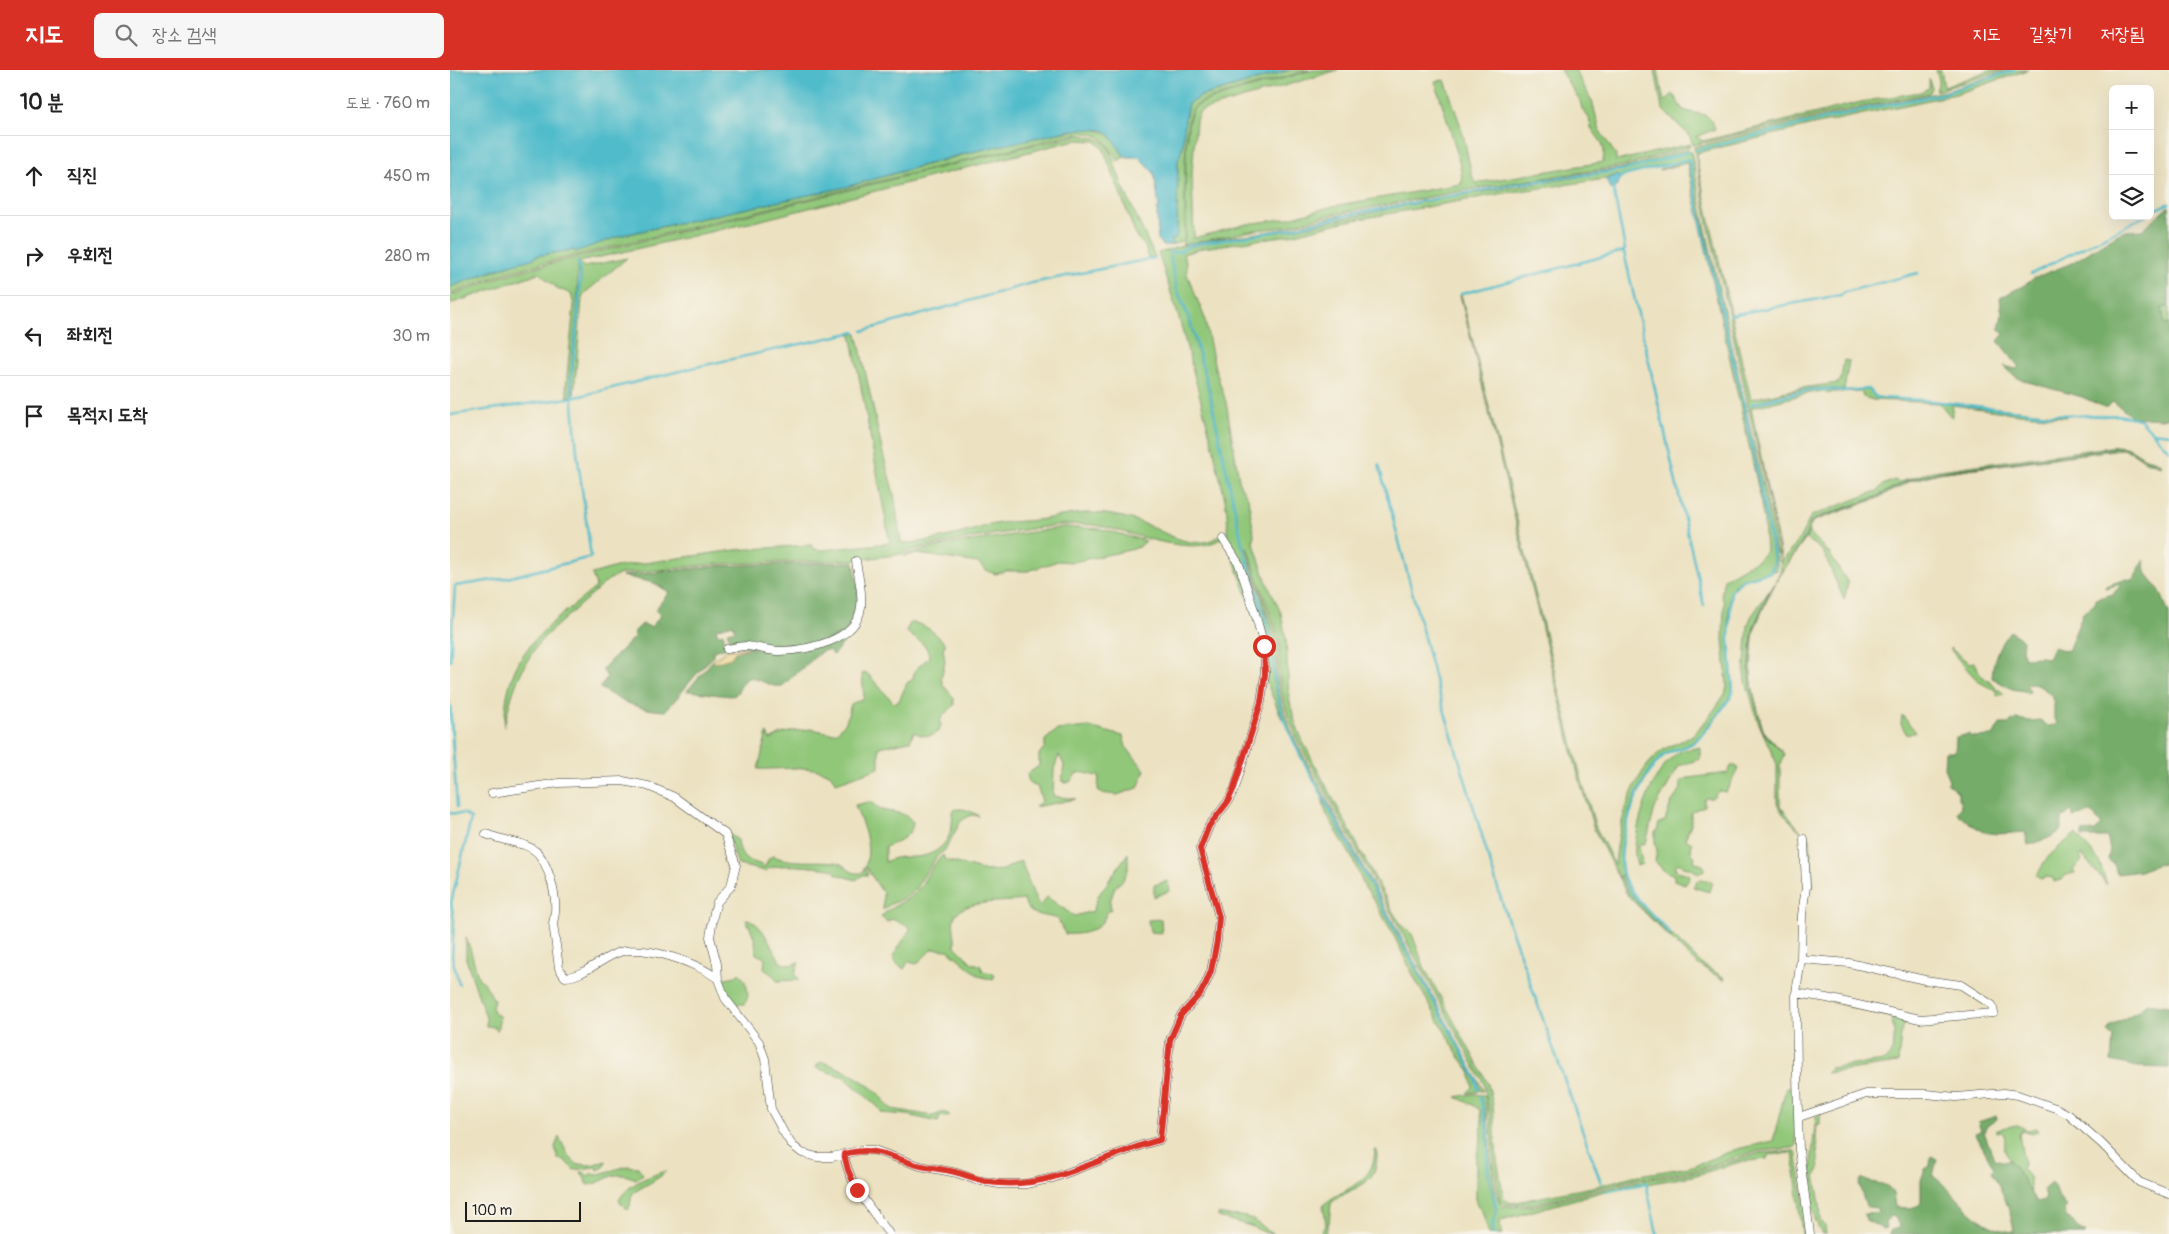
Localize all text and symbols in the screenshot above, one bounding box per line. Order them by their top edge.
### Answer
search box [94,13,444,58]
text: 지도 [25,20,64,49]
icon: search [112,21,140,49]
text: 장소 검색 [152,23,217,47]
text: 지도 [1972,23,2001,46]
text: 길찾기 [2029,23,2073,46]
text: 저장됨 [2101,23,2144,46]
map controls [2109,85,2154,220]
button: + [2109,85,2154,130]
text: 10 분 [20,89,64,116]
text: 도보 · 760 m [346,93,430,113]
button: − [2109,130,2154,175]
icon: ahead [20,162,48,190]
text: 직진 [67,163,98,187]
text: 450 m [383,166,430,186]
button: layers [2109,175,2154,220]
icon: right [20,242,48,270]
text: 우회전 [67,243,113,267]
text: 280 m [384,246,430,266]
icon: left [20,322,48,350]
text: 좌회전 [67,323,113,347]
text: 30 m [392,326,430,346]
icon: arrive [20,402,48,430]
text: 목적지 도착 [67,403,148,427]
route start [1253,635,1276,658]
route end [846,1179,869,1202]
scale bar [465,1199,581,1222]
text: 100 m [472,1202,512,1219]

